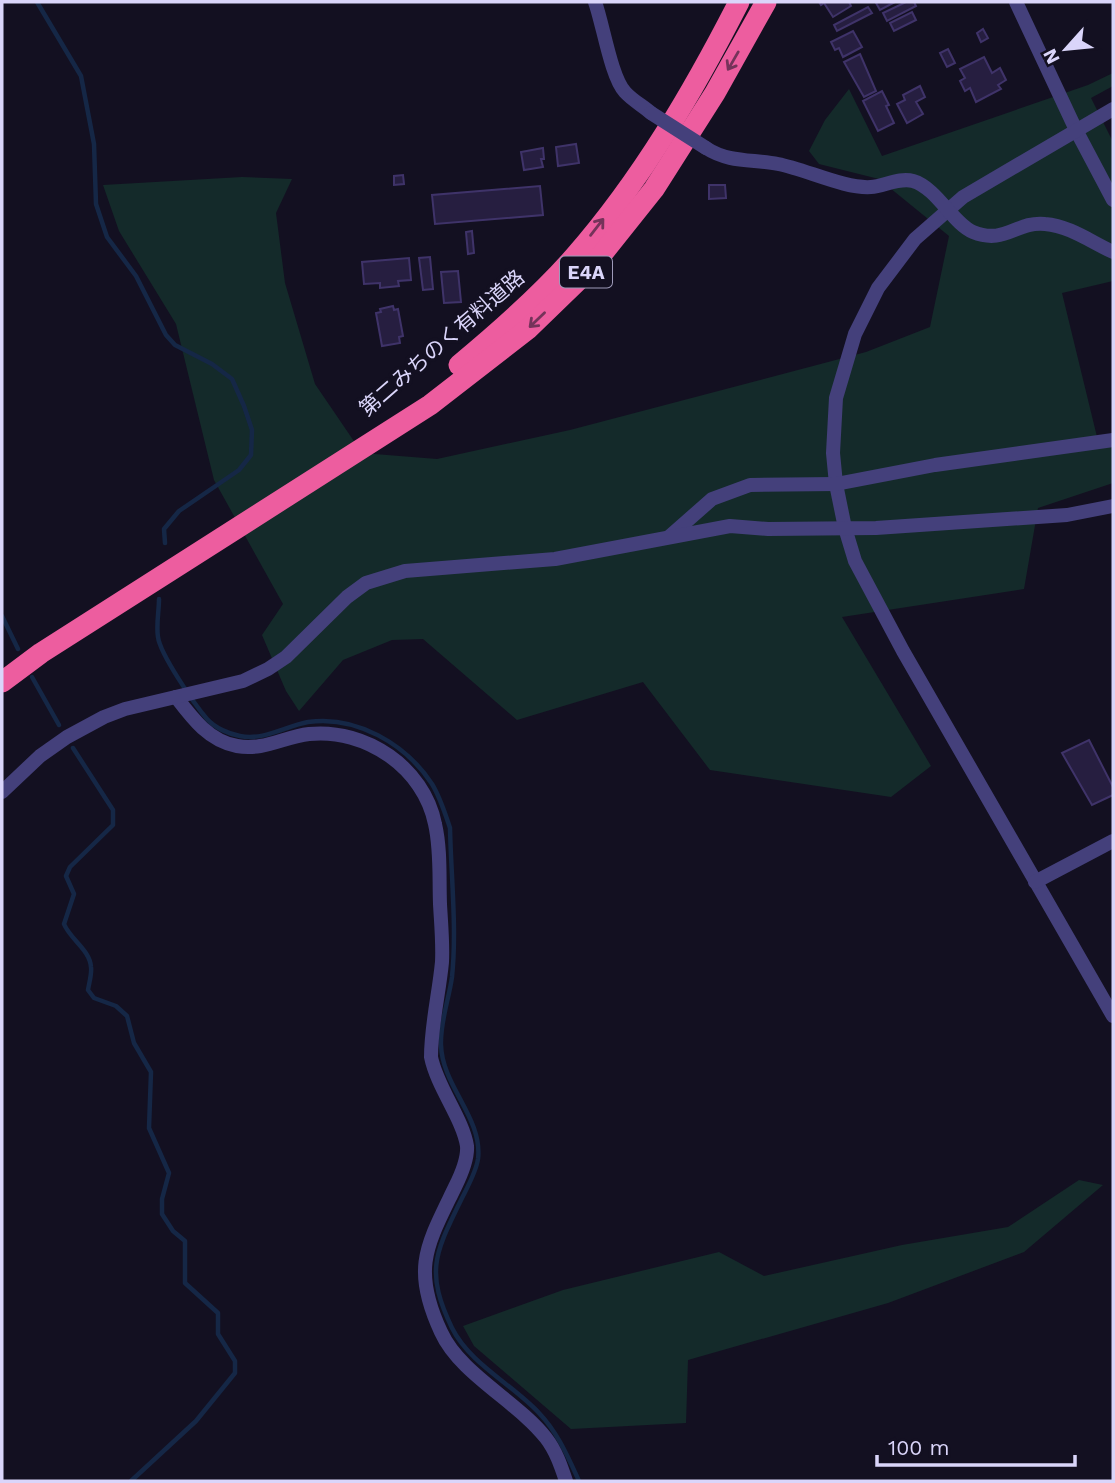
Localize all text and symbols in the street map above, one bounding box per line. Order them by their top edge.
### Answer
north arrow [1031,14,1101,84]
text: N [1038,45,1065,68]
one-way arrow [726,51,740,71]
one-way arrow [590,219,605,237]
road number: E4A [560,256,612,288]
street label: 第二みちのく有料道路 [354,264,529,421]
one-way arrow [529,311,546,328]
scale bar [877,1424,1075,1468]
text: 100 m [888,1435,950,1460]

